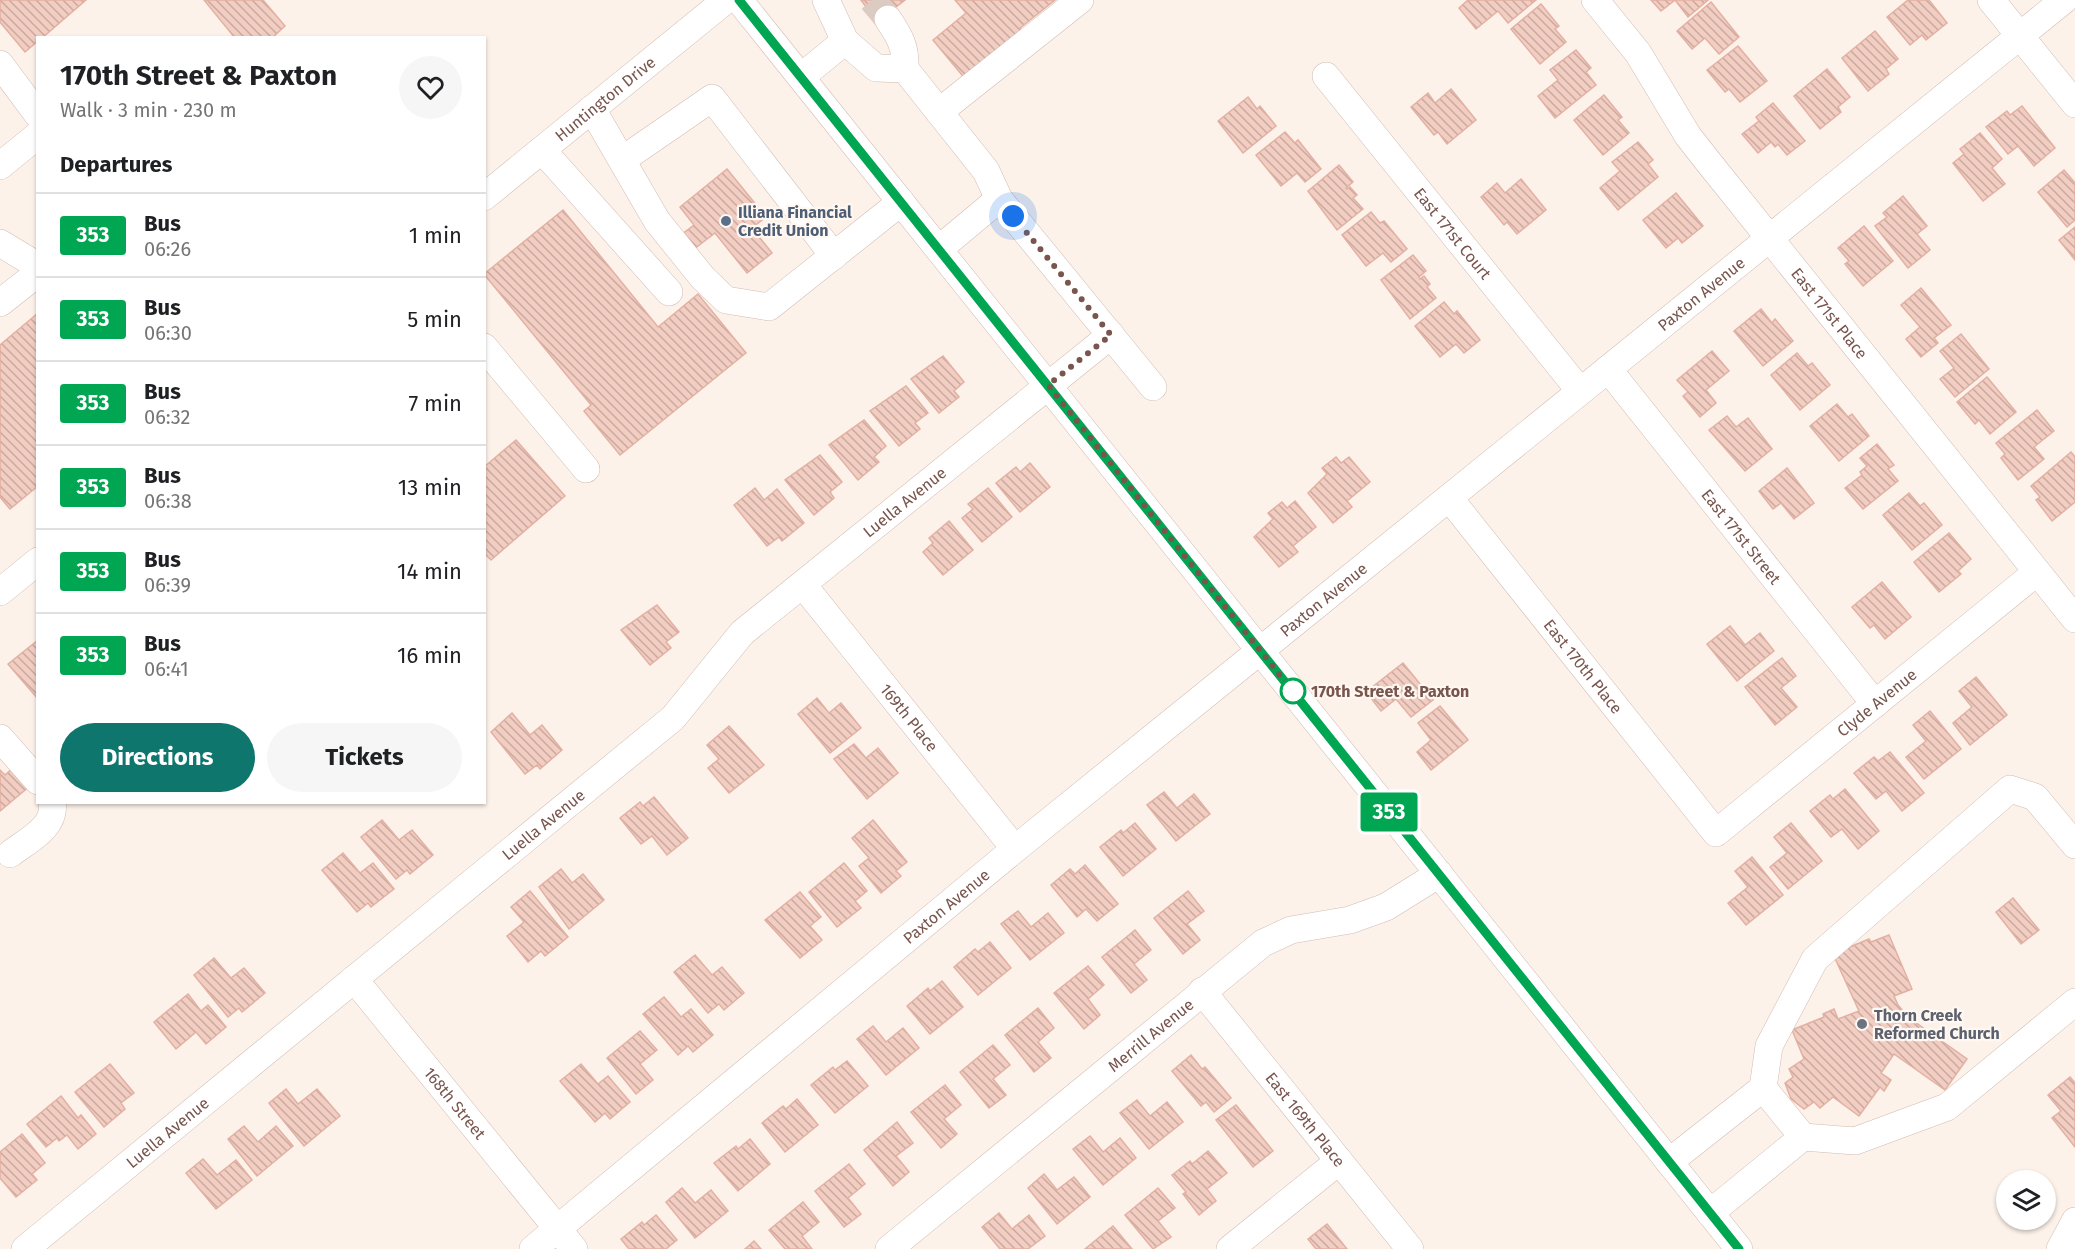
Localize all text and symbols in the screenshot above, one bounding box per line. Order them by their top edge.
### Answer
street label: Huntington Drive [551,52,659,145]
button: heart [399,56,462,119]
text: 170th Street & Paxton [60,59,337,92]
text: Walk · 3 min · 230 m [60,98,237,122]
text: Departures [60,151,172,178]
street label: East 171st Court [1410,184,1495,283]
your location [998,201,1028,231]
place label: Illiana Financial Credit Union [738,203,852,240]
text: Bus [144,210,181,237]
marker: Illiana Financial Credit Union [719,214,733,228]
text: 353 [77,222,109,248]
text: 1 min [409,222,462,249]
text: 06:26 [144,237,191,261]
street label: Paxton Avenue [1654,253,1749,335]
street label: East 171st Place [1787,264,1871,363]
text: Bus [144,294,181,321]
text: 353 [77,306,109,332]
text: 5 min [407,306,462,333]
text: 06:30 [144,321,192,345]
text: Bus [144,378,181,405]
text: 353 [77,390,109,416]
text: 7 min [408,390,462,417]
text: 06:32 [144,405,190,429]
text: Bus [144,462,181,489]
street label: Luella Avenue [859,463,950,541]
text: 353 [77,474,109,500]
text: 13 min [398,474,462,501]
street label: East 171st Street [1697,485,1785,588]
text: 06:38 [144,489,192,513]
text: Bus [144,546,181,573]
text: 353 [77,558,109,584]
text: 14 min [397,558,462,585]
street label: Paxton Avenue [1276,559,1371,641]
text: 06:39 [144,573,191,597]
street label: East 170th Place [1540,616,1626,718]
text: Bus [144,630,181,657]
text: 353 [77,642,109,668]
text: 16 min [397,642,462,669]
text: 06:41 [144,657,189,681]
street label: Clyde Avenue [1833,665,1921,741]
marker: 170th Street & Paxton [1280,678,1306,704]
street label: 169th Place [876,680,942,756]
place label: 170th Street & Paxton [1311,682,1469,701]
button: Directions [60,723,255,792]
button: Tickets [267,723,462,792]
street label: Luella Avenue [498,785,589,864]
line badge: 353 [1354,792,1424,832]
text: 353 [1373,799,1405,825]
street label: Paxton Avenue [899,865,994,948]
street label: Merrill Avenue [1104,995,1198,1076]
place label: Thorn Creek Reformed Church [1874,1006,2000,1043]
marker: Thorn Creek Reformed Church [1855,1017,1869,1031]
street label: 168th Street [420,1064,490,1143]
street label: East 169th Place [1261,1069,1349,1171]
street label: Luella Avenue [122,1093,213,1172]
map controls [1996,1170,2056,1230]
button: layers [1996,1170,2056,1230]

